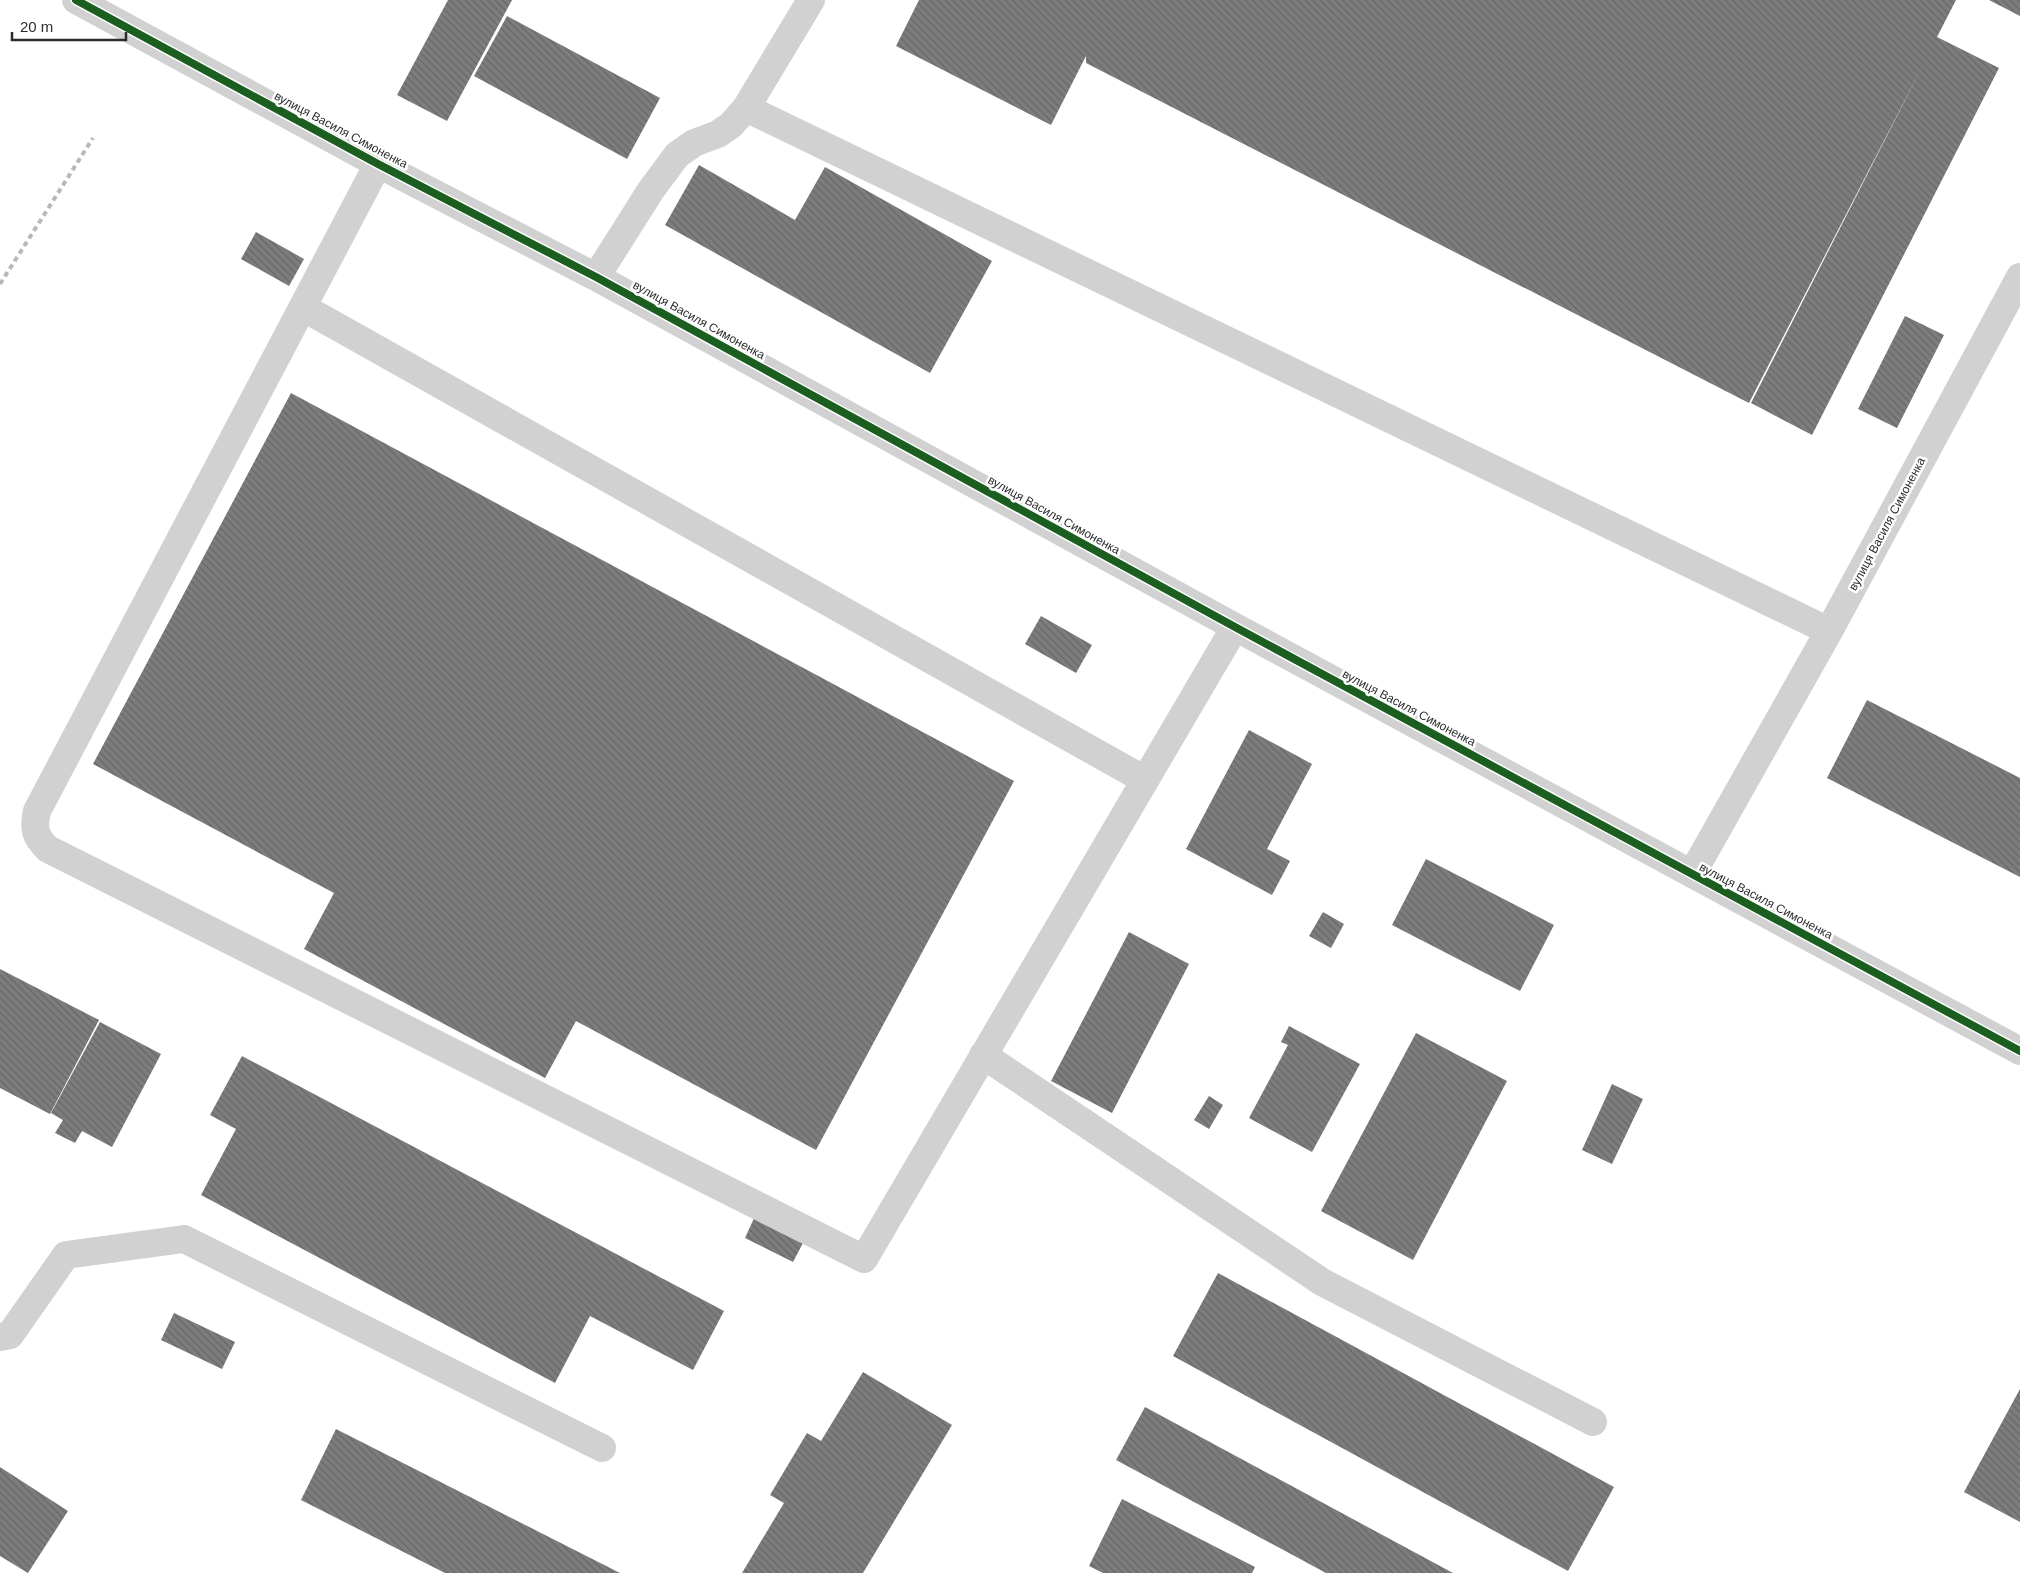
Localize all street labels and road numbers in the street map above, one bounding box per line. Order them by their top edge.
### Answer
street label: вулиця Василя Симоненка [272,89,410,171]
street label: вулиця Василя Симоненка [630,278,768,362]
street label: вулиця Василя Симоненка [1846,455,1928,593]
street label: вулиця Василя Симоненка [985,473,1123,557]
street label: вулиця Василя Симоненка [1340,667,1478,749]
street label: вулиця Василя Симоненка [1697,860,1835,942]

